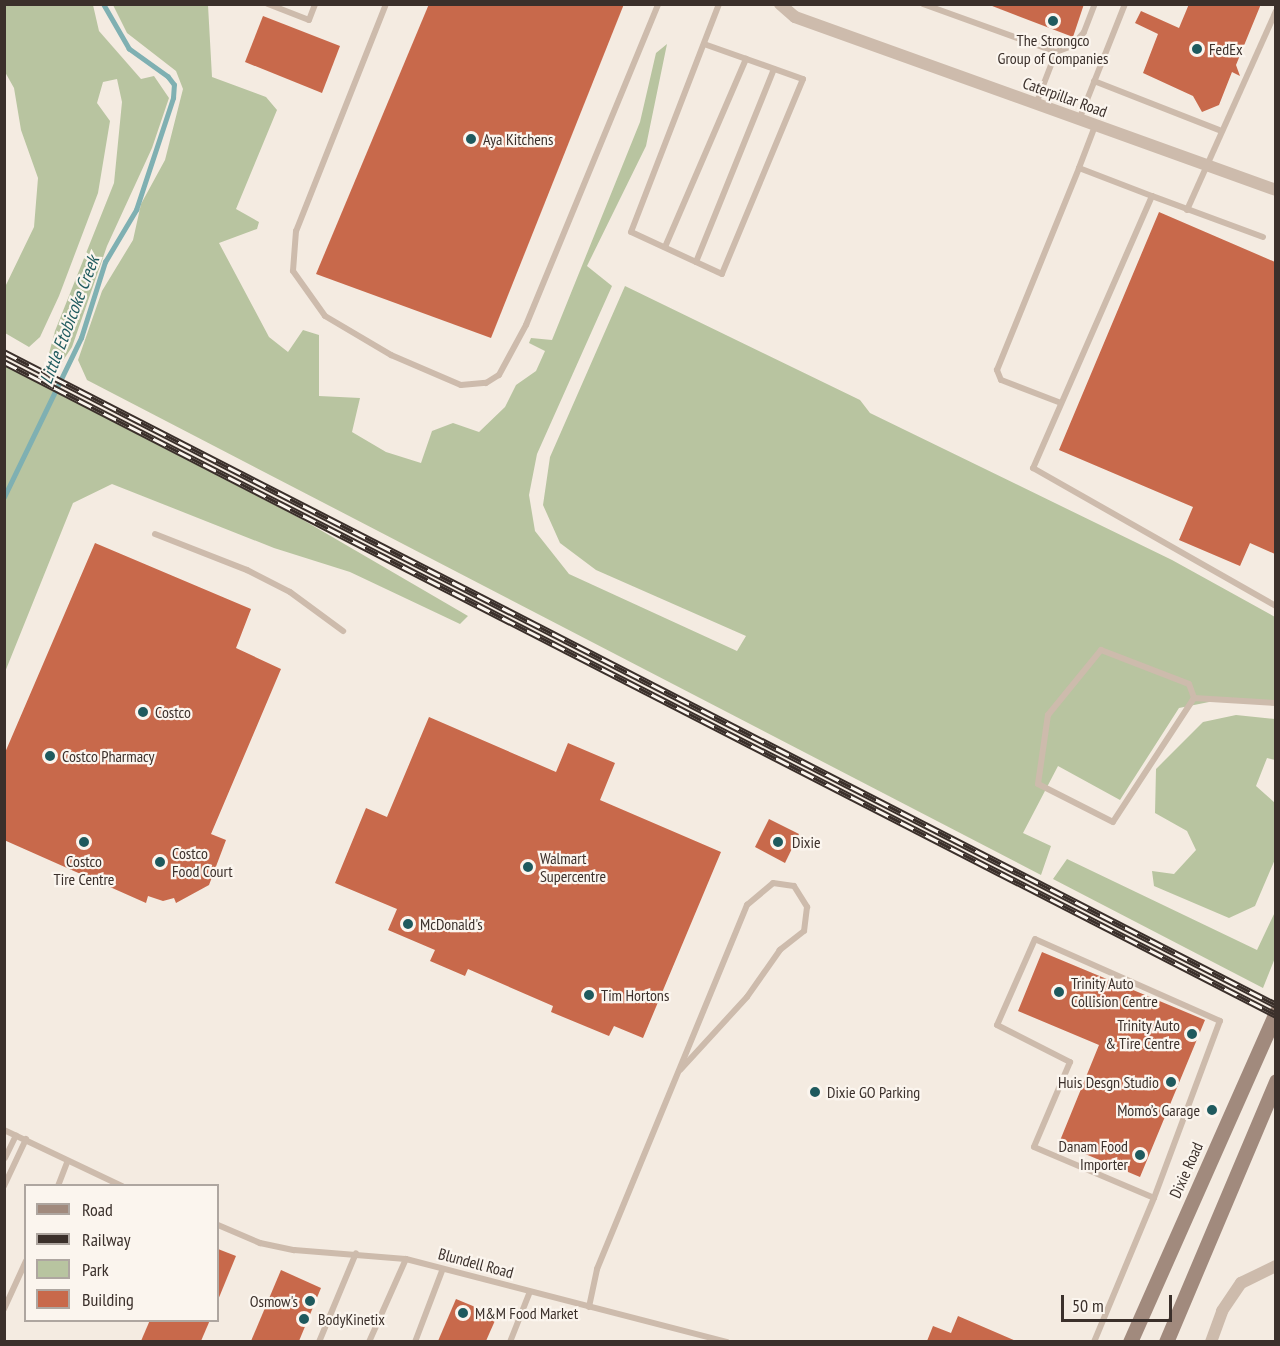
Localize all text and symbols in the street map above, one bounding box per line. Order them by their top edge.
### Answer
marker: The Strongco Group of Companies [1046,14,1060,28]
place label: The Strongco Group of Companies [998,30,1108,68]
place label: FedEx [1209,39,1243,59]
marker: FedEx [1190,42,1204,56]
street label: Caterpillar Road [1020,73,1110,121]
place label: Aya Kitchens [483,129,553,149]
marker: Aya Kitchens [464,132,478,146]
water label: Little Etobicoke Creek [36,253,104,387]
place label: Costco [155,702,191,722]
marker: Costco [136,705,150,719]
place label: Costco Pharmacy [62,746,155,766]
marker: Costco Pharmacy [43,749,57,763]
place label: Dixie [792,832,821,852]
marker: Dixie [769,833,787,851]
marker: Costco Tire Centre [77,835,91,849]
place label: Costco Food Court [172,843,233,881]
place label: Walmart Supercentre [540,848,606,886]
place label: Costco Tire Centre [54,851,114,889]
marker: Costco Food Court [153,855,167,869]
marker: Walmart Supercentre [521,860,535,874]
place label: McDonald's [420,914,483,934]
marker: McDonald's [401,917,415,931]
place label: Trinity Auto Collision Centre [1071,973,1158,1011]
place label: Tim Hortons [601,985,669,1005]
marker: Trinity Auto Collision Centre [1052,985,1066,999]
marker: Tim Hortons [582,988,596,1002]
place label: Trinity Auto & Tire Centre [1105,1015,1180,1053]
marker: Trinity Auto & Tire Centre [1185,1027,1199,1041]
place label: Huis Desgn Studio [1058,1072,1159,1092]
marker: Huis Desgn Studio [1164,1075,1178,1089]
place label: Dixie GO Parking [827,1082,920,1102]
marker: Dixie GO Parking [808,1085,822,1099]
place label: Momo’s Garage [1117,1100,1200,1120]
marker: Momo’s Garage [1205,1103,1219,1117]
place label: Danam Food Importer [1059,1136,1128,1174]
street label: Dixie Road [1165,1139,1207,1201]
marker: Danam Food Importer [1133,1148,1147,1162]
legend [24,1184,219,1322]
text: Road [82,1198,113,1221]
text: Railway [82,1228,131,1251]
street label: Blundell Road [436,1244,516,1282]
text: Park [82,1258,109,1281]
scale bar [1064,1283,1175,1321]
text: Building [82,1288,134,1311]
place label: Osmow's [250,1291,298,1311]
marker: Osmow's [303,1294,317,1308]
text: 50 m [1072,1294,1104,1317]
place label: M&M Food Market [475,1303,578,1323]
marker: M&M Food Market [456,1306,470,1320]
place label: BodyKinetix [318,1309,385,1329]
marker: BodyKinetix [295,1310,313,1328]

